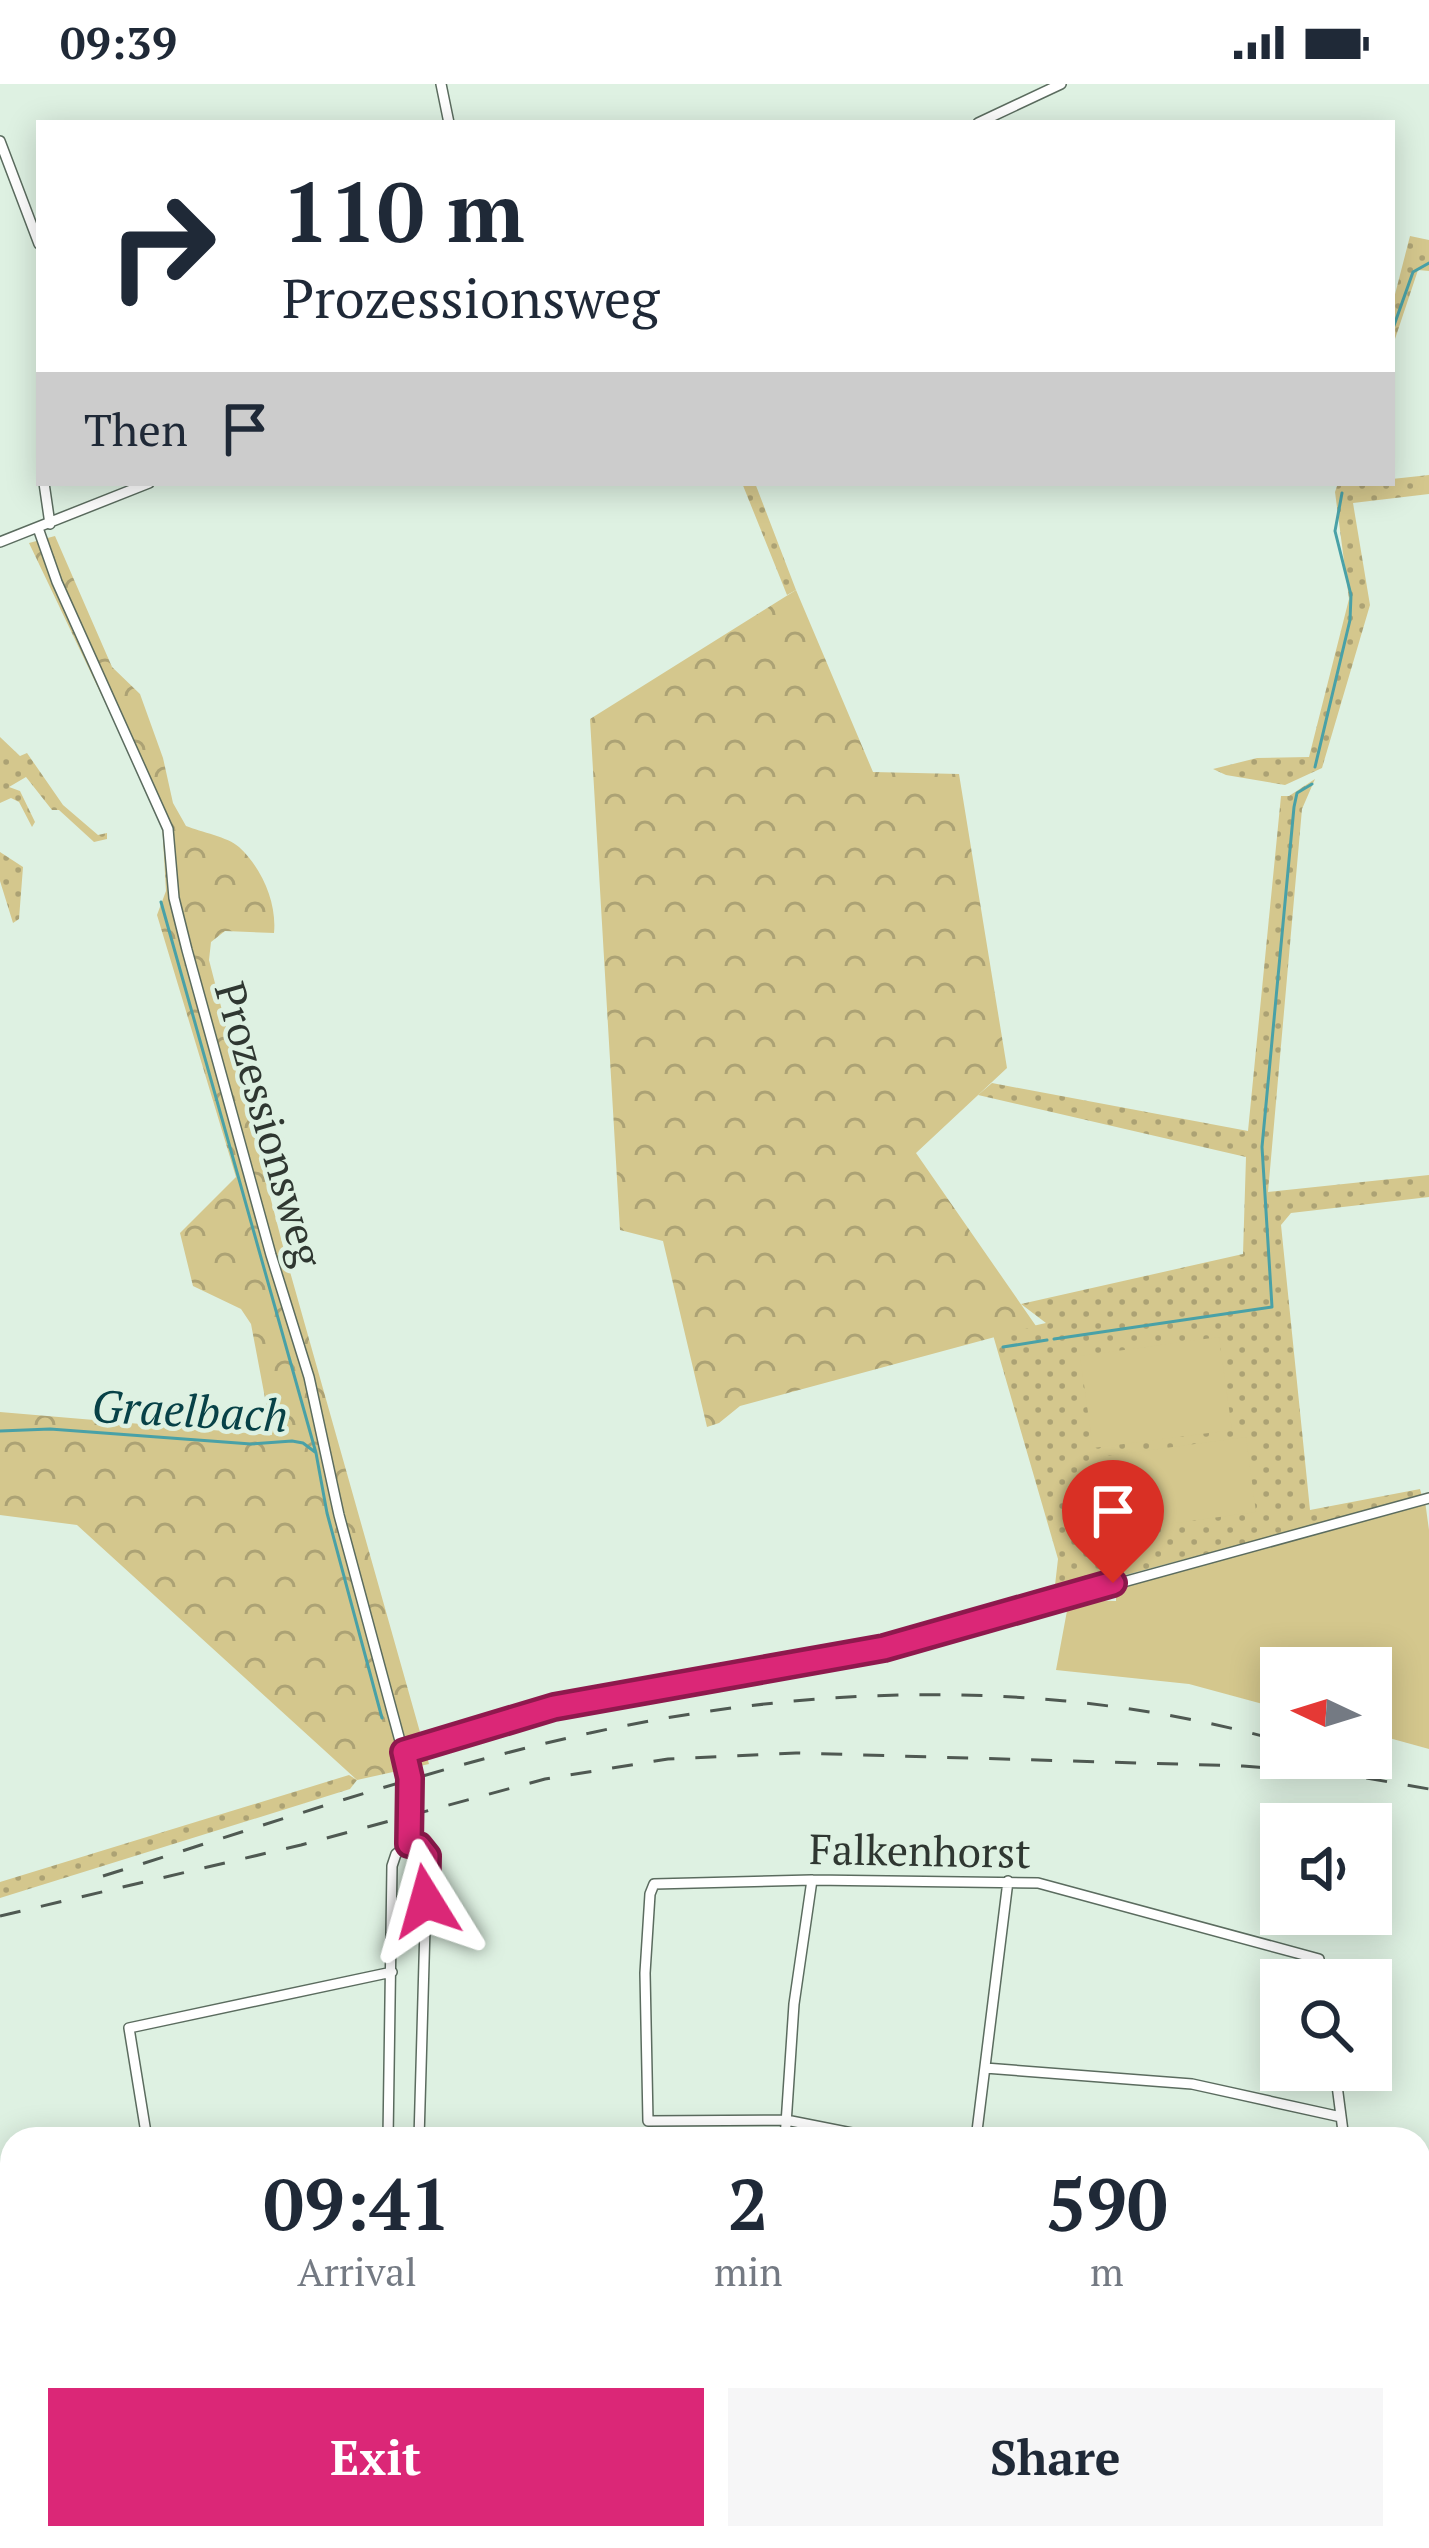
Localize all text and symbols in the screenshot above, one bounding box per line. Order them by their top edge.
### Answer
text: 09:39 [60,12,177,72]
text: 110 m [282,155,525,266]
icon: right [84,168,240,324]
text: Prozessionsweg [282,262,660,333]
icon: arrive [212,396,278,462]
text: Then [84,399,188,459]
street label: Prozessionsweg [203,975,338,1274]
water label: Graelbach [90,1375,290,1445]
pin [1062,1460,1164,1583]
icon: arrive [1080,1478,1146,1544]
north arrow [1260,1647,1392,1779]
map controls [1260,1647,1392,2091]
button: sound [1260,1803,1392,1935]
street label: Falkenhorst [809,1820,1032,1880]
position arrow [363,1838,489,1964]
button: search [1260,1959,1392,2091]
text: 09:41 [263,2155,451,2251]
text: 2 [728,2155,769,2251]
text: 590 [1046,2155,1168,2251]
text: Arrival [297,2245,417,2297]
text: min [714,2245,782,2297]
text: m [1090,2245,1124,2297]
button: Exit [48,2388,704,2526]
button: Share [728,2388,1383,2526]

